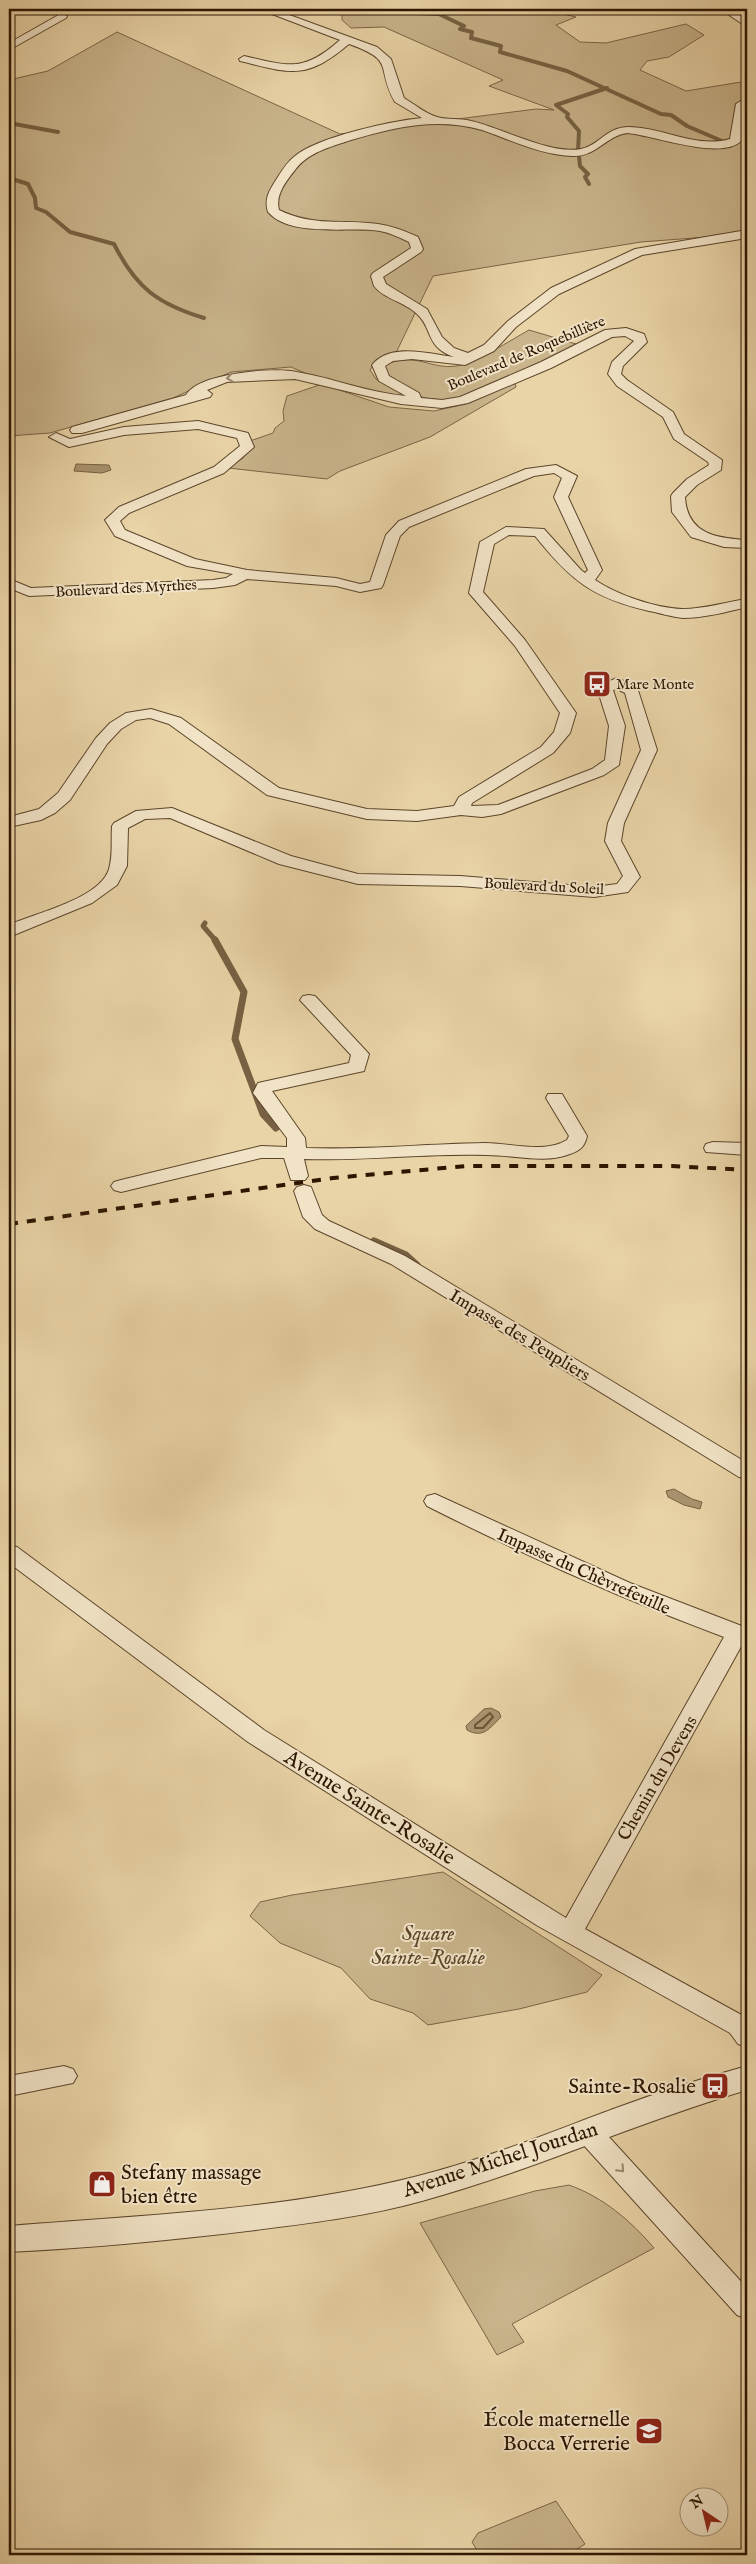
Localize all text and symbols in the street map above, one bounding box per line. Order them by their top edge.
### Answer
street label: Boulevard de Roquebillière [444,312,608,395]
one-way arrow [226,372,234,383]
street label: Boulevard des Myrthes [55,575,197,602]
bus stop icon: Mare Monte [582,669,612,699]
place label: Mare Monte [616,675,694,694]
street label: Boulevard du Soleil [483,874,605,899]
street label: Impasse des Peupliers [445,1285,594,1387]
street label: Impasse du Chèvrefeuille [493,1524,674,1621]
street label: Chemin du Devens [613,1712,703,1845]
street label: Avenue Sainte-Rosalie [278,1744,460,1872]
park label: Square Sainte-Rosalie [371,1921,485,1972]
bus stop icon: Sainte-Rosalie [700,2071,730,2101]
place label: Sainte-Rosalie [568,2074,696,2101]
street label: Avenue Michel Jourdan [399,2116,601,2205]
place label: Stefany massage bien être [121,2160,262,2211]
one-way arrow [615,2164,624,2173]
shop icon: Stefany massage bien être [87,2169,117,2199]
place label: École maternelle Bocca Verrerie [484,2406,630,2458]
school or university icon: École maternelle Bocca Verrerie [634,2416,664,2446]
north arrow [678,2486,728,2536]
text: N [686,2491,707,2514]

